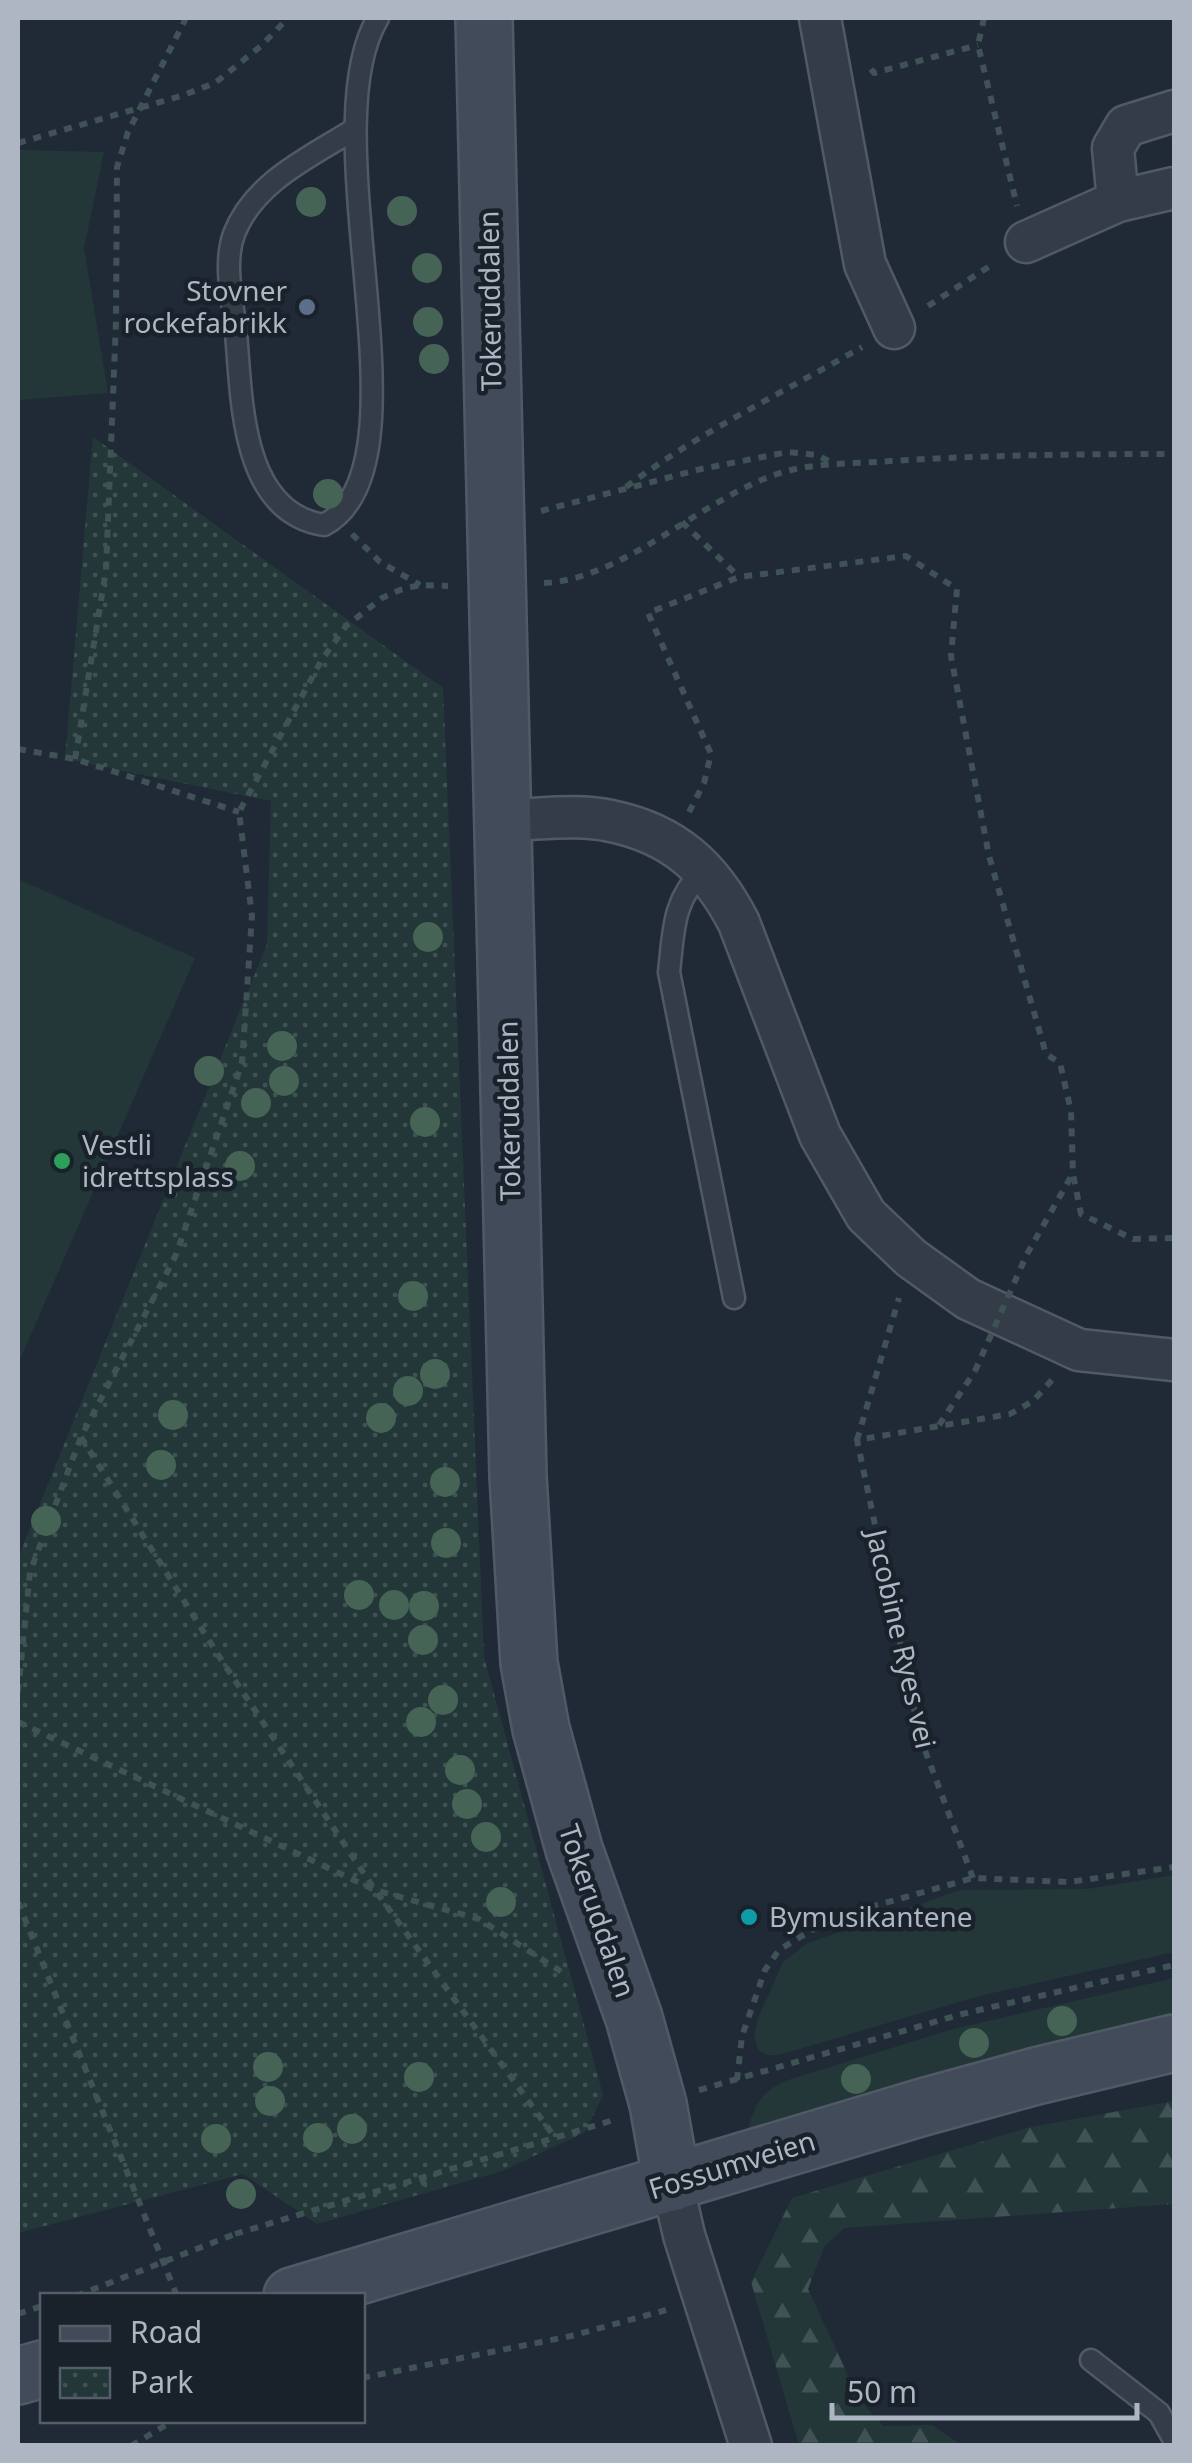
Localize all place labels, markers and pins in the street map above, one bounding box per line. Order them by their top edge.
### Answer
place label: Stovner rockefabrikk [124,271,287,341]
marker: Stovner rockefabrikk [296,296,318,318]
place label: Vestli idrettsplass [82,1125,234,1195]
marker: Vestli idrettsplass [51,1150,73,1172]
place label: Bymusikantene [769,1897,973,1935]
marker: Bymusikantene [738,1906,760,1928]

